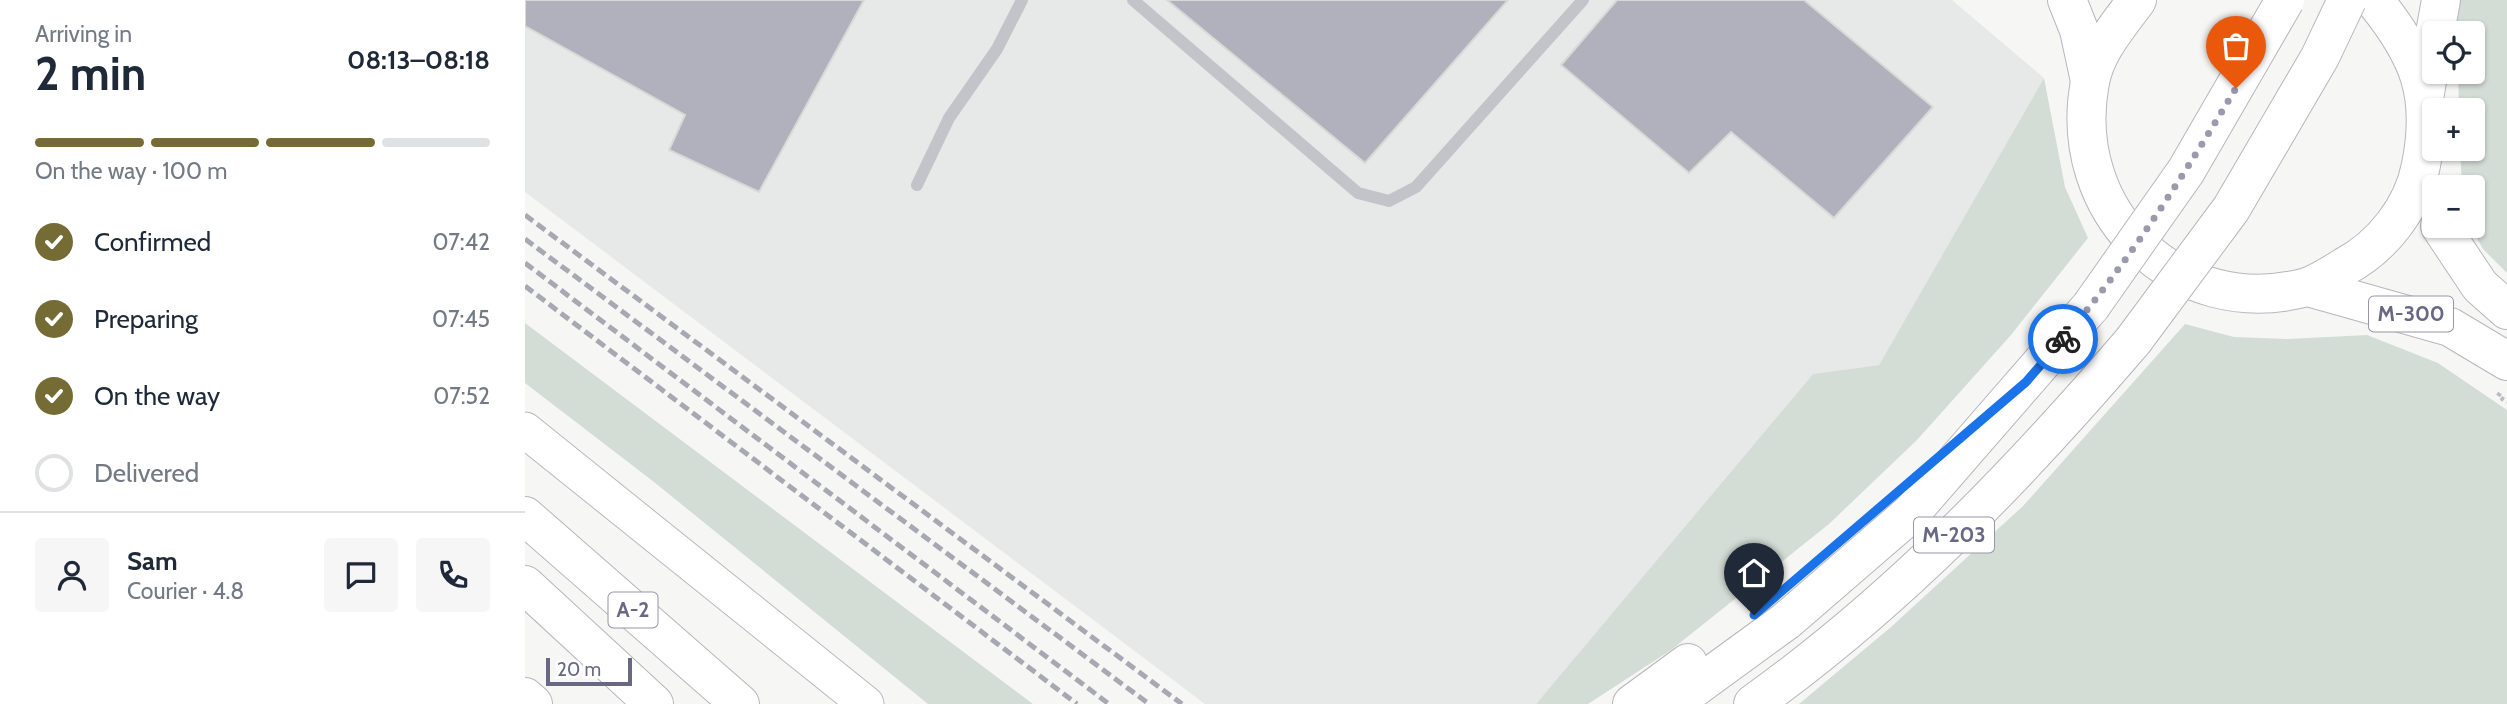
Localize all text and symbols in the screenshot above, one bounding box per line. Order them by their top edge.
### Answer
pin [2206,16,2266,88]
text: Arriving in [35,20,132,48]
map controls [2422,21,2485,238]
button: locate [2422,21,2485,84]
icon: bag [2217,27,2255,65]
text: 08:13–08:18 [347,44,490,76]
text: 2 min [35,46,146,102]
button: + [2422,98,2485,161]
text: On the way · 100 m [35,157,227,185]
button: − [2422,175,2485,238]
icon: check [35,223,73,261]
text: Confirmed [94,226,211,258]
text: 07:42 [433,228,490,256]
road number: M-300 [2369,296,2453,332]
icon: check [35,300,73,338]
text: Preparing [94,303,198,335]
courier [2028,304,2098,374]
text: 07:45 [432,305,490,333]
icon: bike [2044,320,2082,358]
icon: check [35,377,73,415]
text: On the way [94,380,220,412]
text: 07:52 [433,382,490,410]
text: Delivered [94,457,199,489]
road number: M-203 [1914,518,1994,552]
button: person [35,538,109,612]
button: chat [324,538,398,612]
button: phone [416,538,490,612]
pin [1724,543,1784,615]
text: Sam [127,545,178,577]
icon: home [1735,554,1773,592]
text: Courier · 4.8 [127,577,244,605]
road number: A-2 [609,592,657,628]
scale bar [546,655,632,687]
text: 20 m [557,658,601,681]

